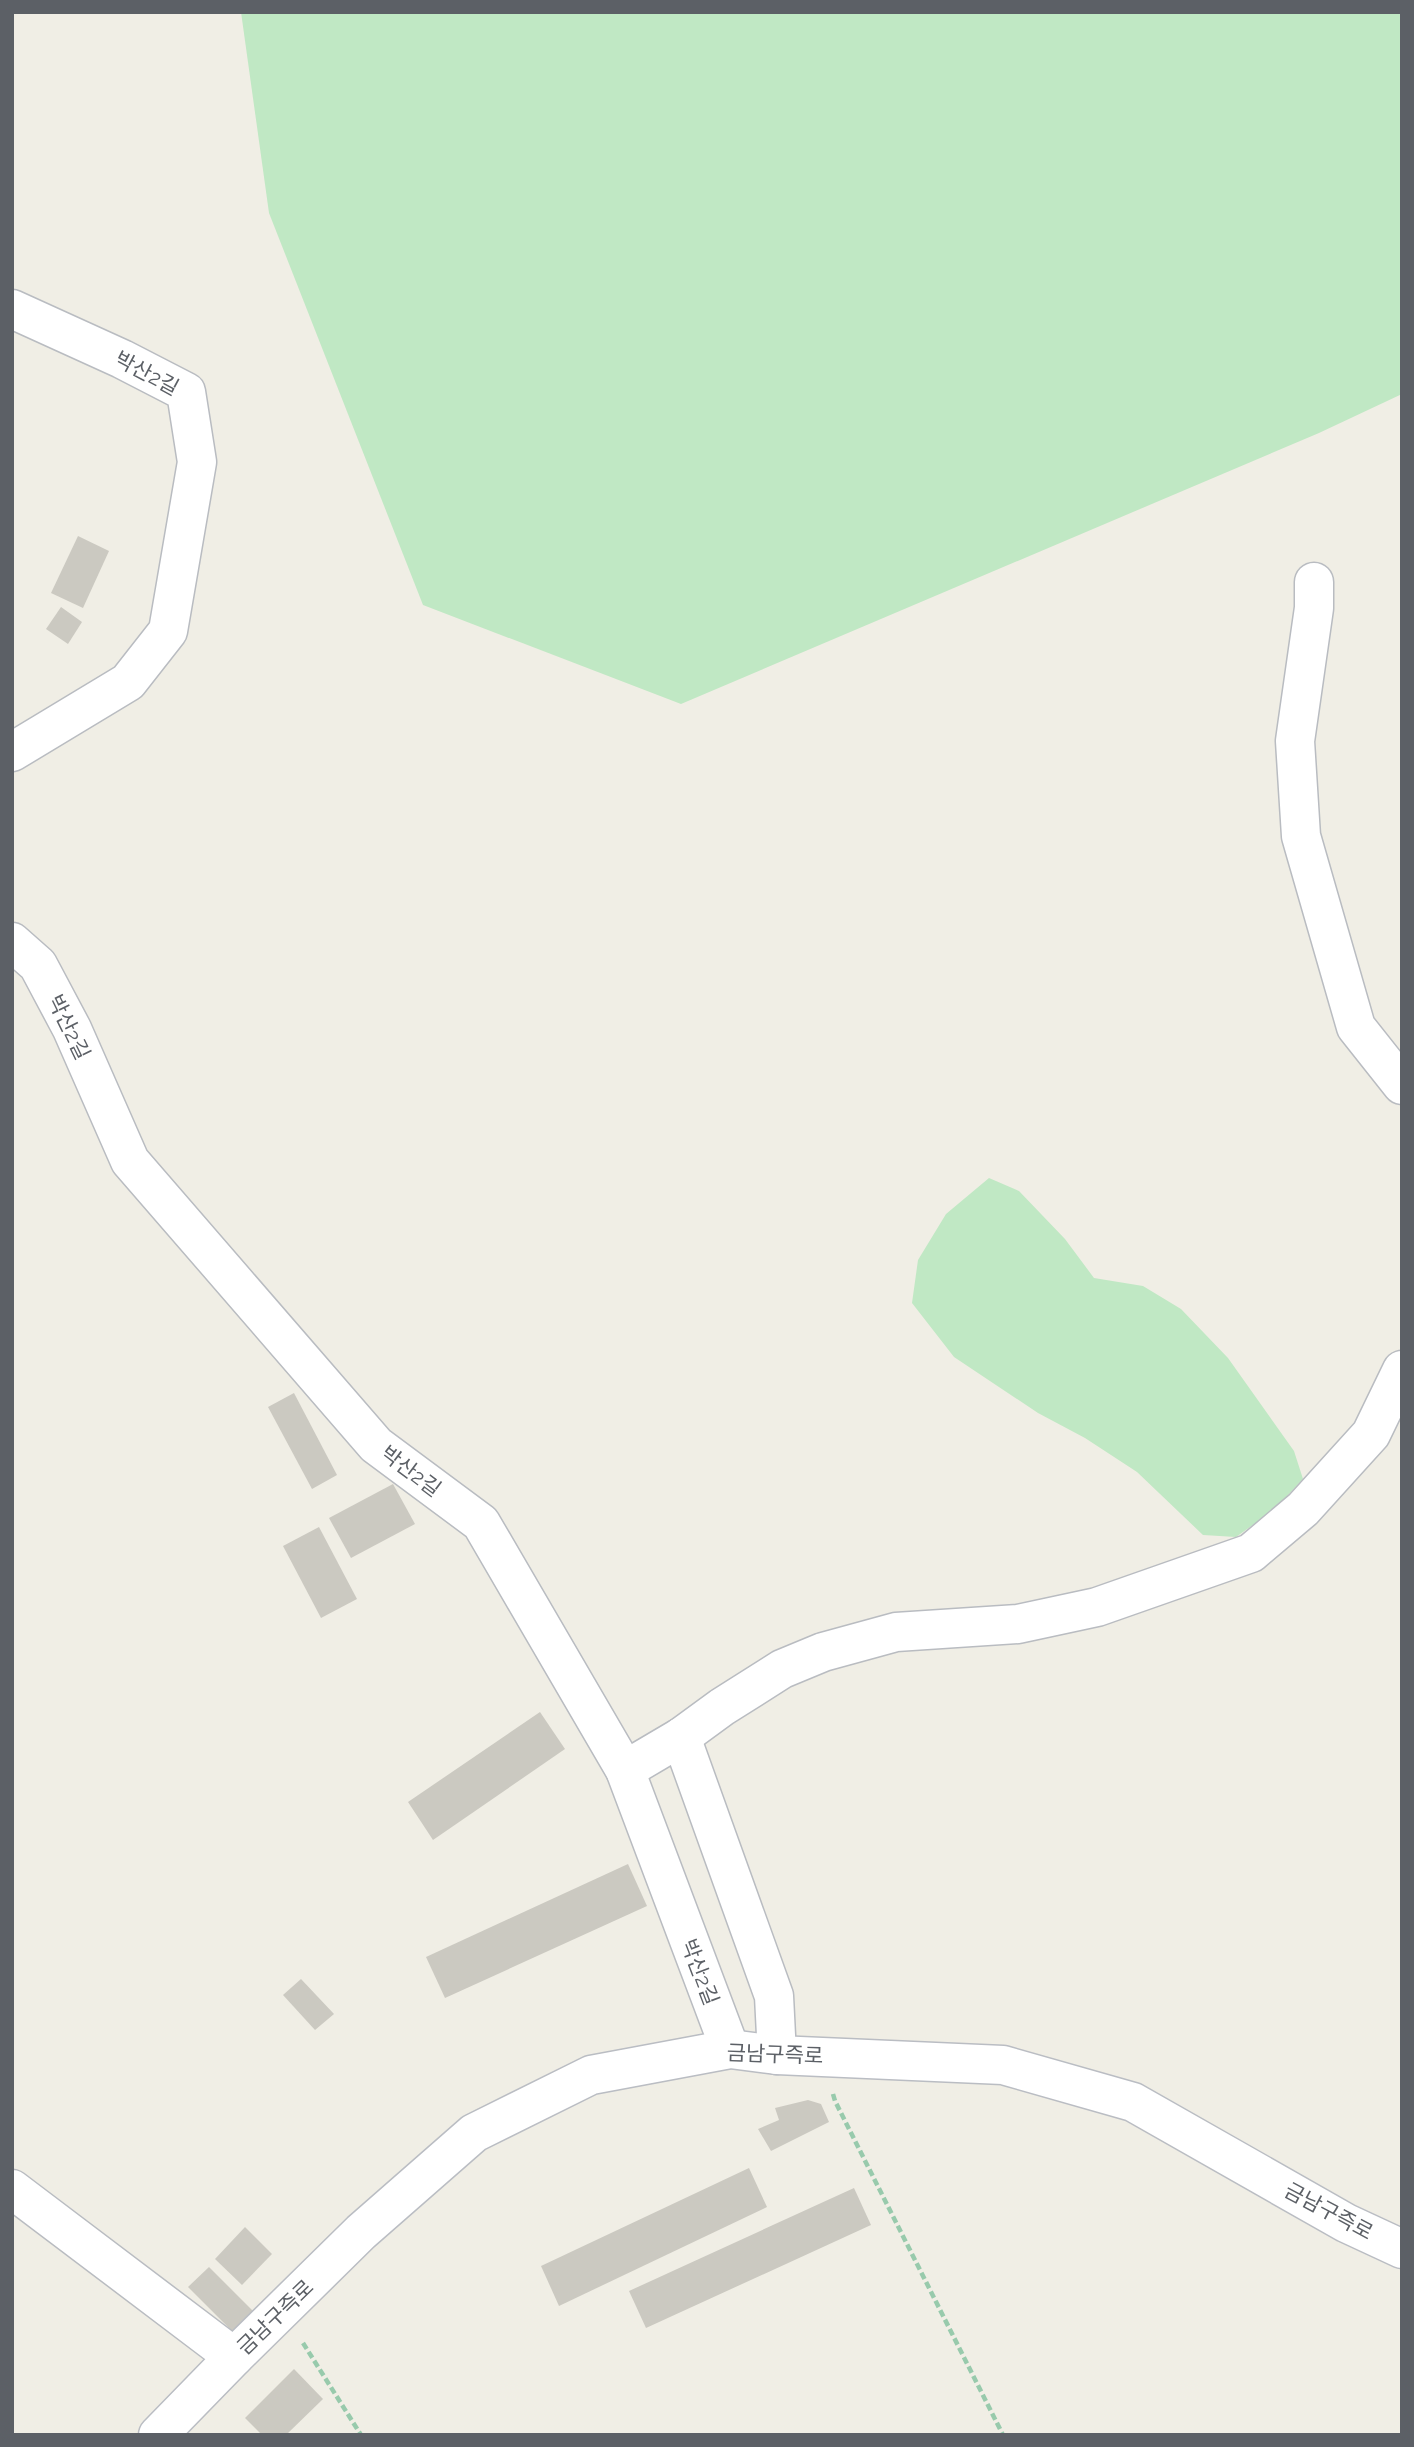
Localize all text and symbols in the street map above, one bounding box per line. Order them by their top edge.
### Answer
street label: 박산2길 [111,346,183,400]
street label: 박산2길 [43,991,95,1063]
street label: 박산2길 [376,1440,446,1502]
street label: 박산2길 [676,1935,724,2009]
street label: 금남구즉로 [726,2040,824,2068]
street label: 금남구즉로 [1280,2177,1378,2245]
street label: 금남구즉로 [232,2274,318,2360]

